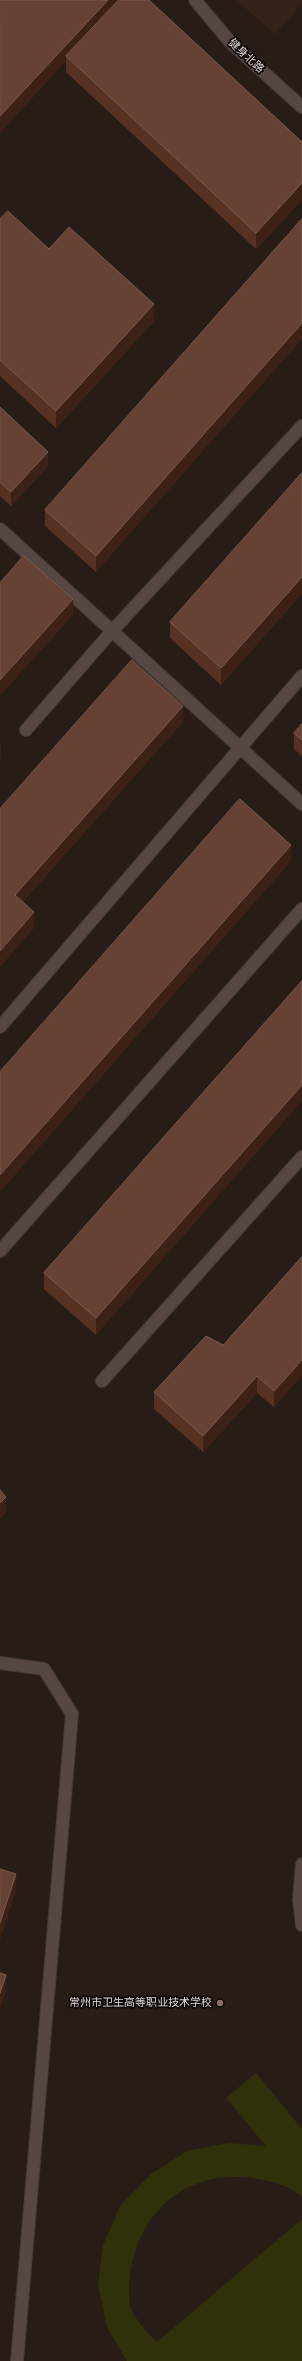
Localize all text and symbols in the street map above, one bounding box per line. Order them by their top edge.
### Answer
street label: 健身北路 [225,36,267,76]
place label: 常州市卫生高等职业技术学校 [69,1996,212,2010]
marker: 常州市卫生高等职业技术学校 [215,1998,225,2008]

